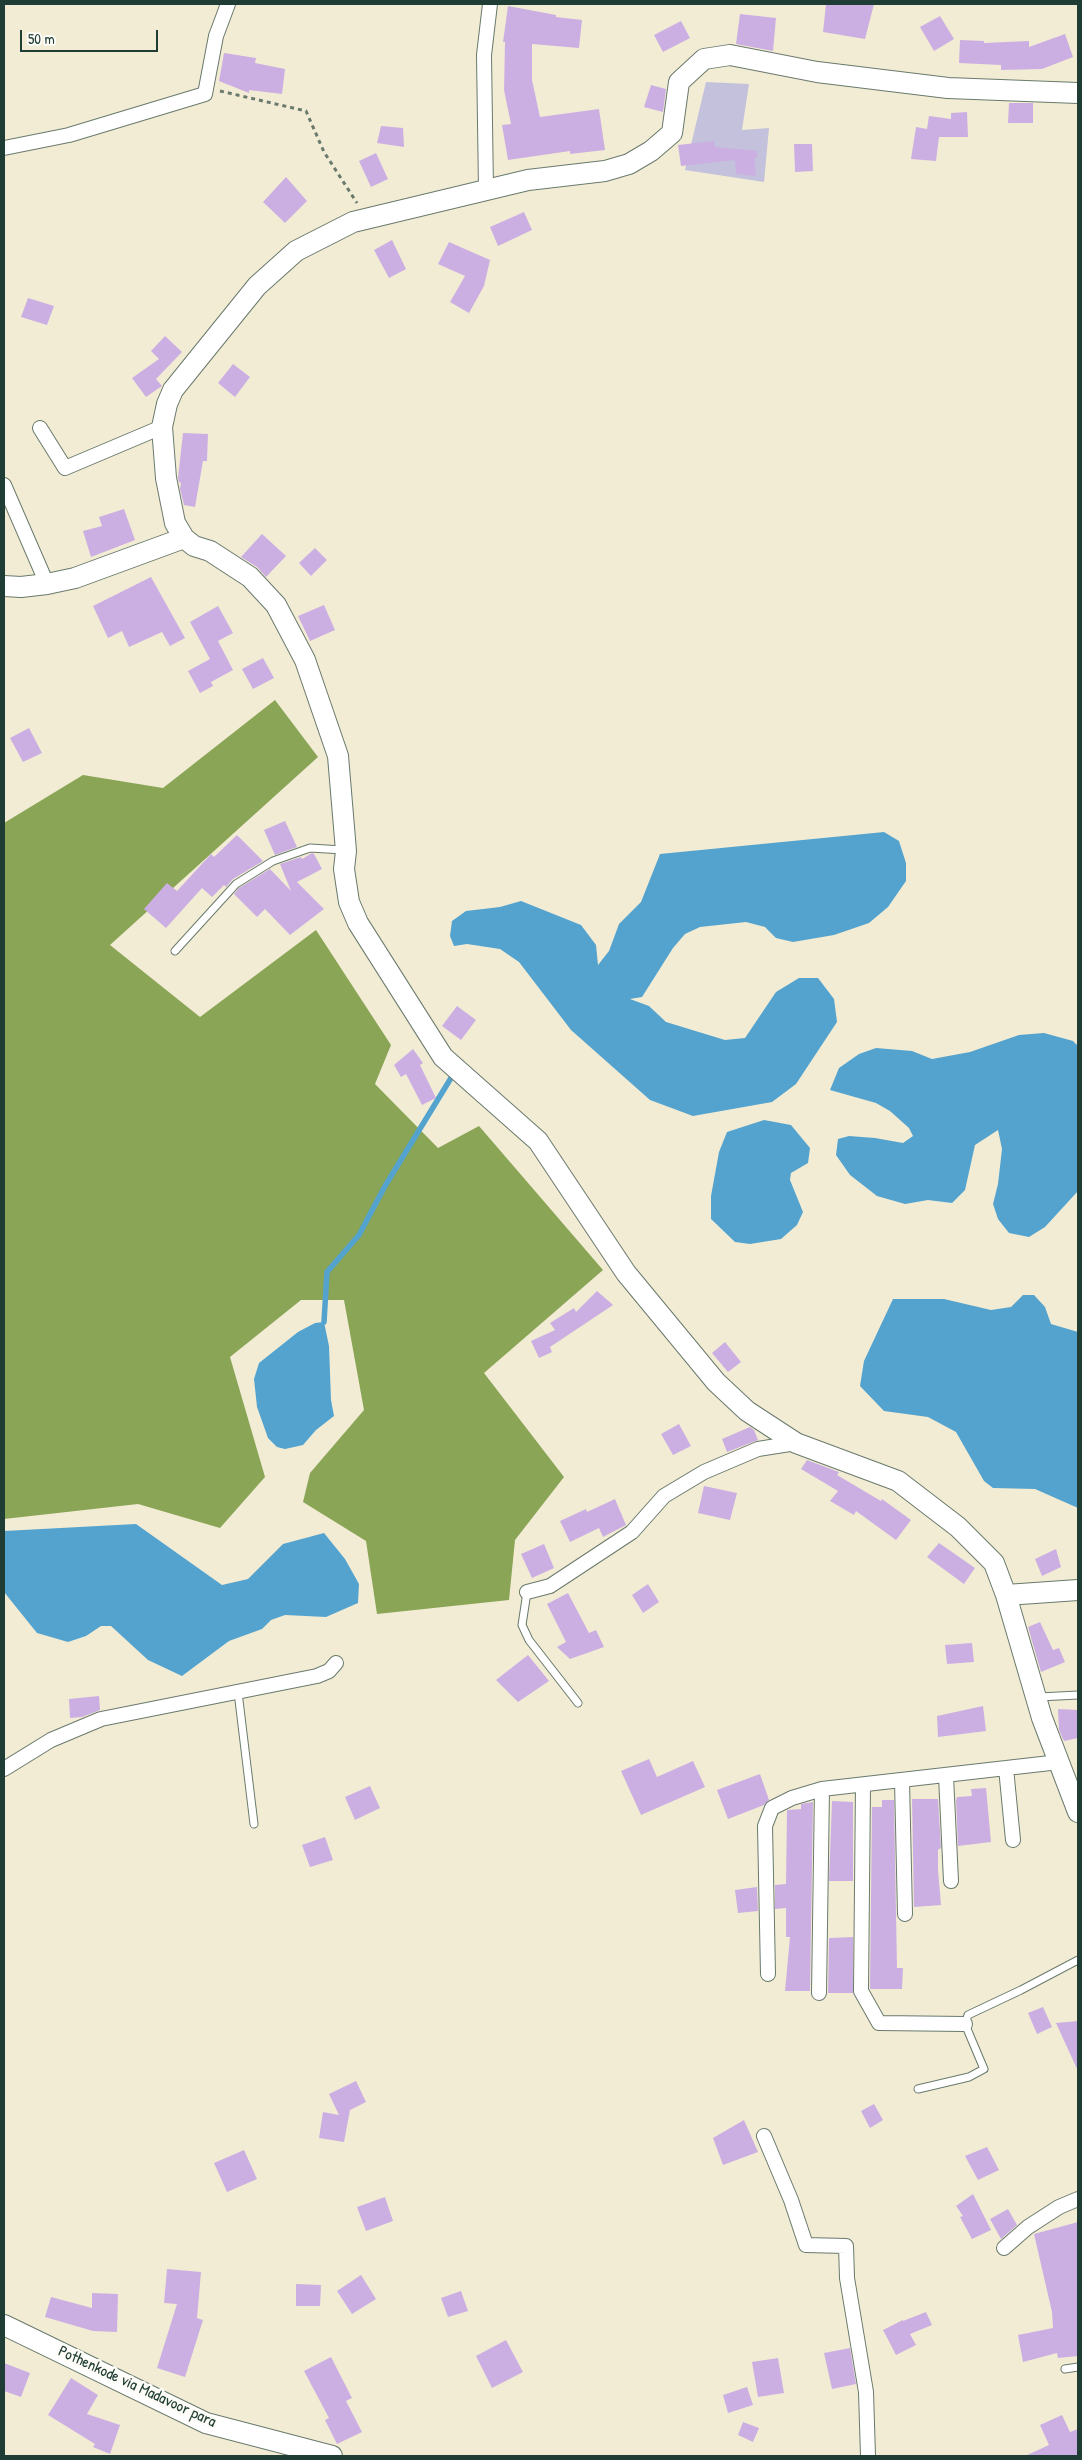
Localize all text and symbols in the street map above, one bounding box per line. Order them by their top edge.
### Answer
scale bar [22,20,160,52]
text: 50 m [28,28,55,49]
street label: Pothenkode via Madavoor para [55,2342,219,2432]

